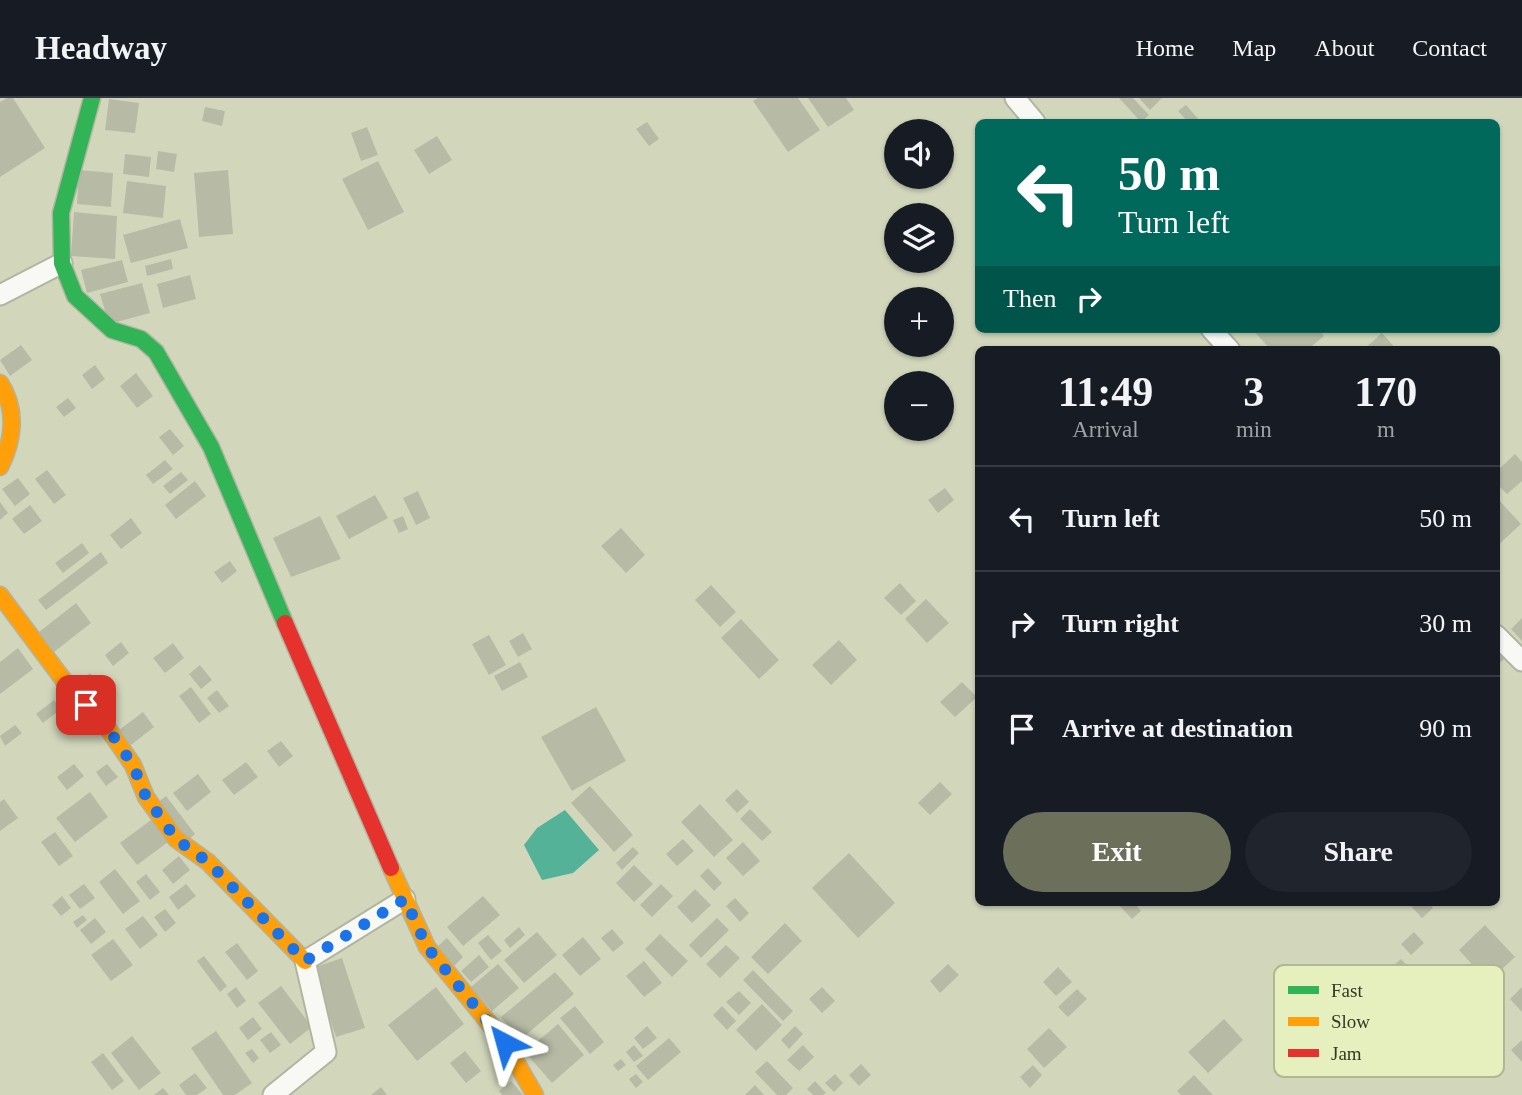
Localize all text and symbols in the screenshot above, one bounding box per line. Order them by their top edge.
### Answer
text: Headway [35,30,167,66]
text: Home [1136,35,1194,61]
text: Map [1232,35,1276,61]
text: About [1314,35,1374,61]
text: Contact [1412,35,1487,61]
map controls [884,119,954,441]
button: sound [884,119,954,189]
text: 50 m [1118,146,1220,201]
icon: left [1003,147,1094,238]
button: layers [884,203,954,273]
text: Turn left [1118,204,1230,240]
icon: right [1070,280,1108,318]
text: Then [1003,284,1056,313]
button: + [884,287,954,357]
text: 11:49 [1058,369,1153,415]
text: 3 [1243,369,1264,415]
text: 170 [1354,369,1417,415]
button: − [884,371,954,441]
text: Arrival [1072,417,1139,442]
text: min [1236,417,1272,442]
text: m [1377,417,1395,442]
icon: left [1003,500,1041,538]
text: Turn left [1062,504,1160,533]
text: 50 m [1419,504,1472,533]
icon: right [1003,605,1041,643]
text: Turn right [1062,609,1179,638]
text: 30 m [1419,609,1472,638]
pin [56,675,116,735]
icon: arrive [67,686,105,724]
icon: arrive [1003,710,1041,748]
text: Arrive at destination [1062,714,1293,743]
text: 90 m [1419,714,1472,743]
button: Exit [1003,812,1231,892]
button: Share [1245,812,1472,892]
legend [1274,965,1504,1077]
text: Fast [1331,980,1363,1001]
position arrow [468,1006,542,1080]
text: Slow [1331,1011,1370,1032]
text: Jam [1331,1043,1362,1064]

